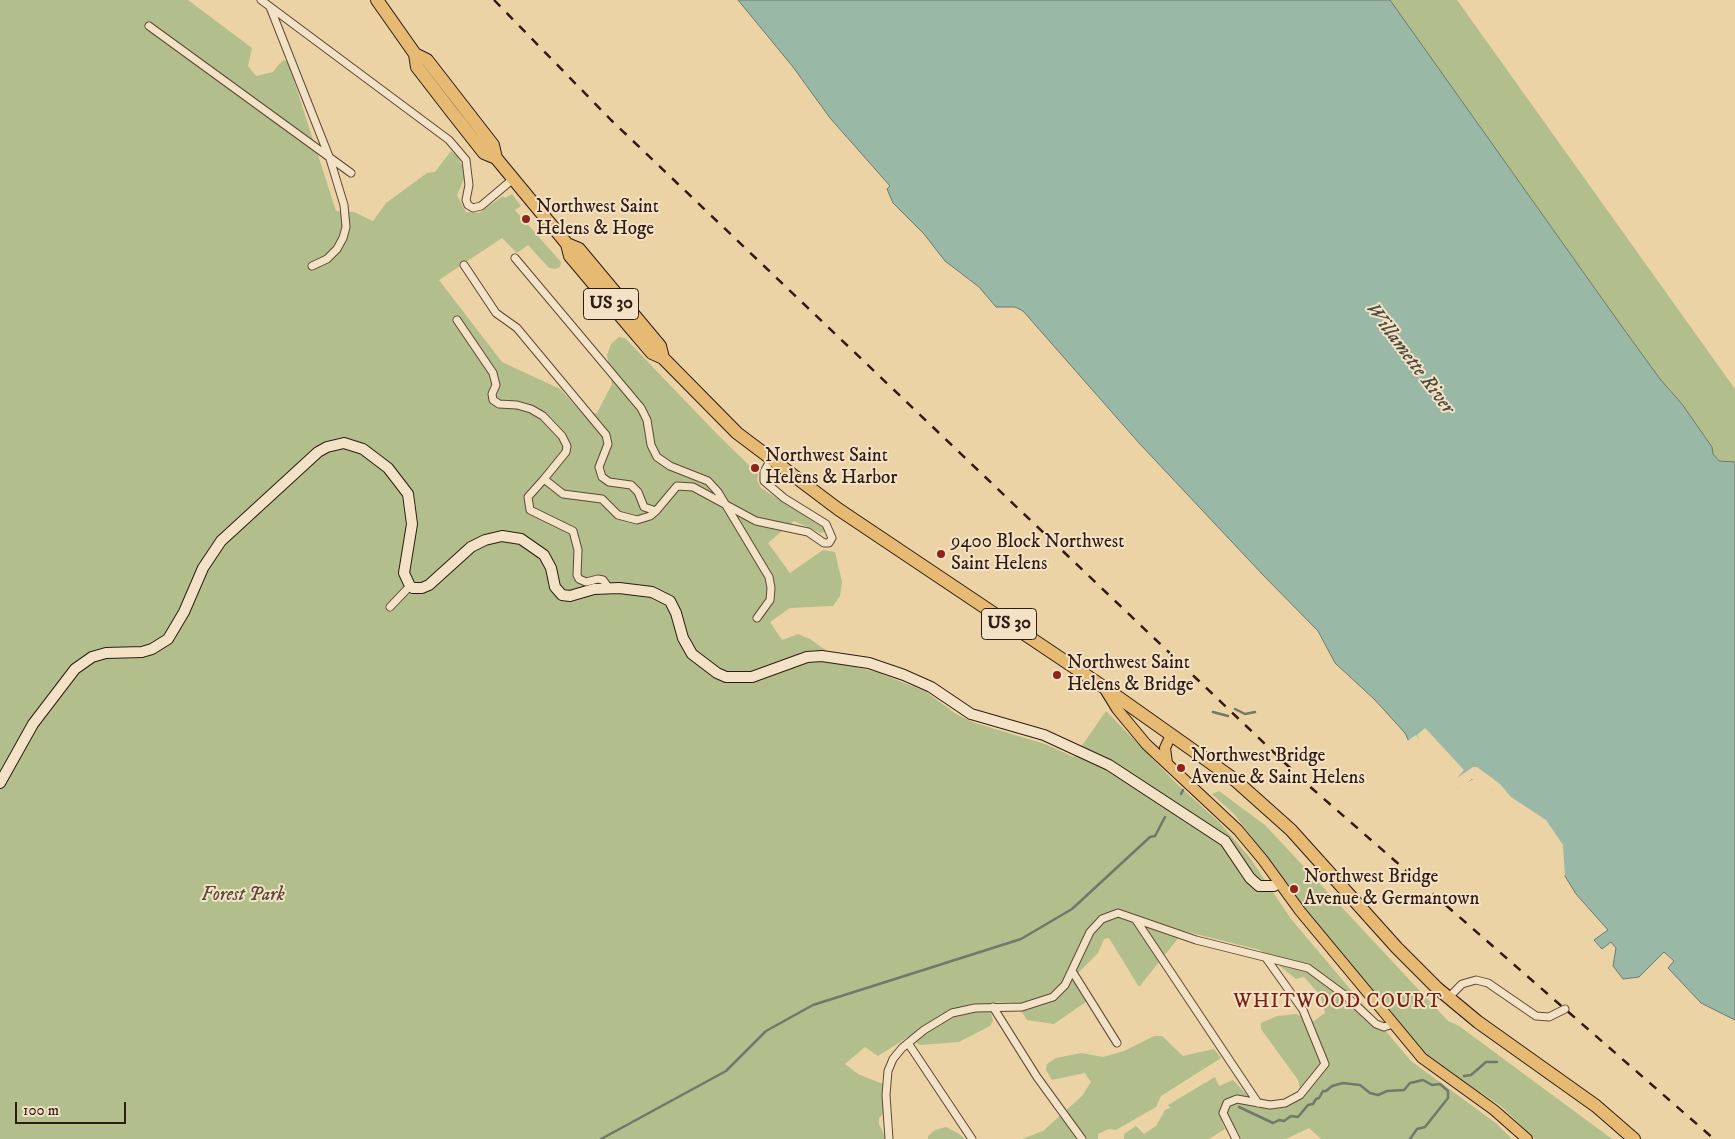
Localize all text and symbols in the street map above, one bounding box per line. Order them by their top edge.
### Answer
place label: Northwest Saint Helens & Hoge [536,197,659,241]
marker: Northwest Saint Helens & Hoge [520,213,532,225]
road number: US 30 [584,288,638,320]
water label: Willamette River [1359,299,1459,419]
place label: Northwest Saint Helens & Harbor [765,446,897,490]
marker: Northwest Saint Helens & Harbor [749,462,761,474]
place label: 9400 Block Northwest Saint Helens [951,532,1124,576]
marker: 9400 Block Northwest Saint Helens [935,548,947,560]
road number: US 30 [982,608,1036,640]
place label: Northwest Saint Helens & Bridge [1067,653,1194,697]
marker: Northwest Saint Helens & Bridge [1051,669,1063,681]
place label: Northwest Bridge Avenue & Saint Helens [1191,746,1365,790]
marker: Northwest Bridge Avenue & Saint Helens [1175,762,1187,774]
place label: Northwest Bridge Avenue & Germantown [1304,867,1479,911]
marker: Northwest Bridge Avenue & Germantown [1288,883,1300,895]
park label: Forest Park [201,885,285,907]
district label: WHITWOOD COURT [1232,991,1444,1015]
scale bar [18,1092,129,1124]
text: 100 m [23,1101,59,1120]

